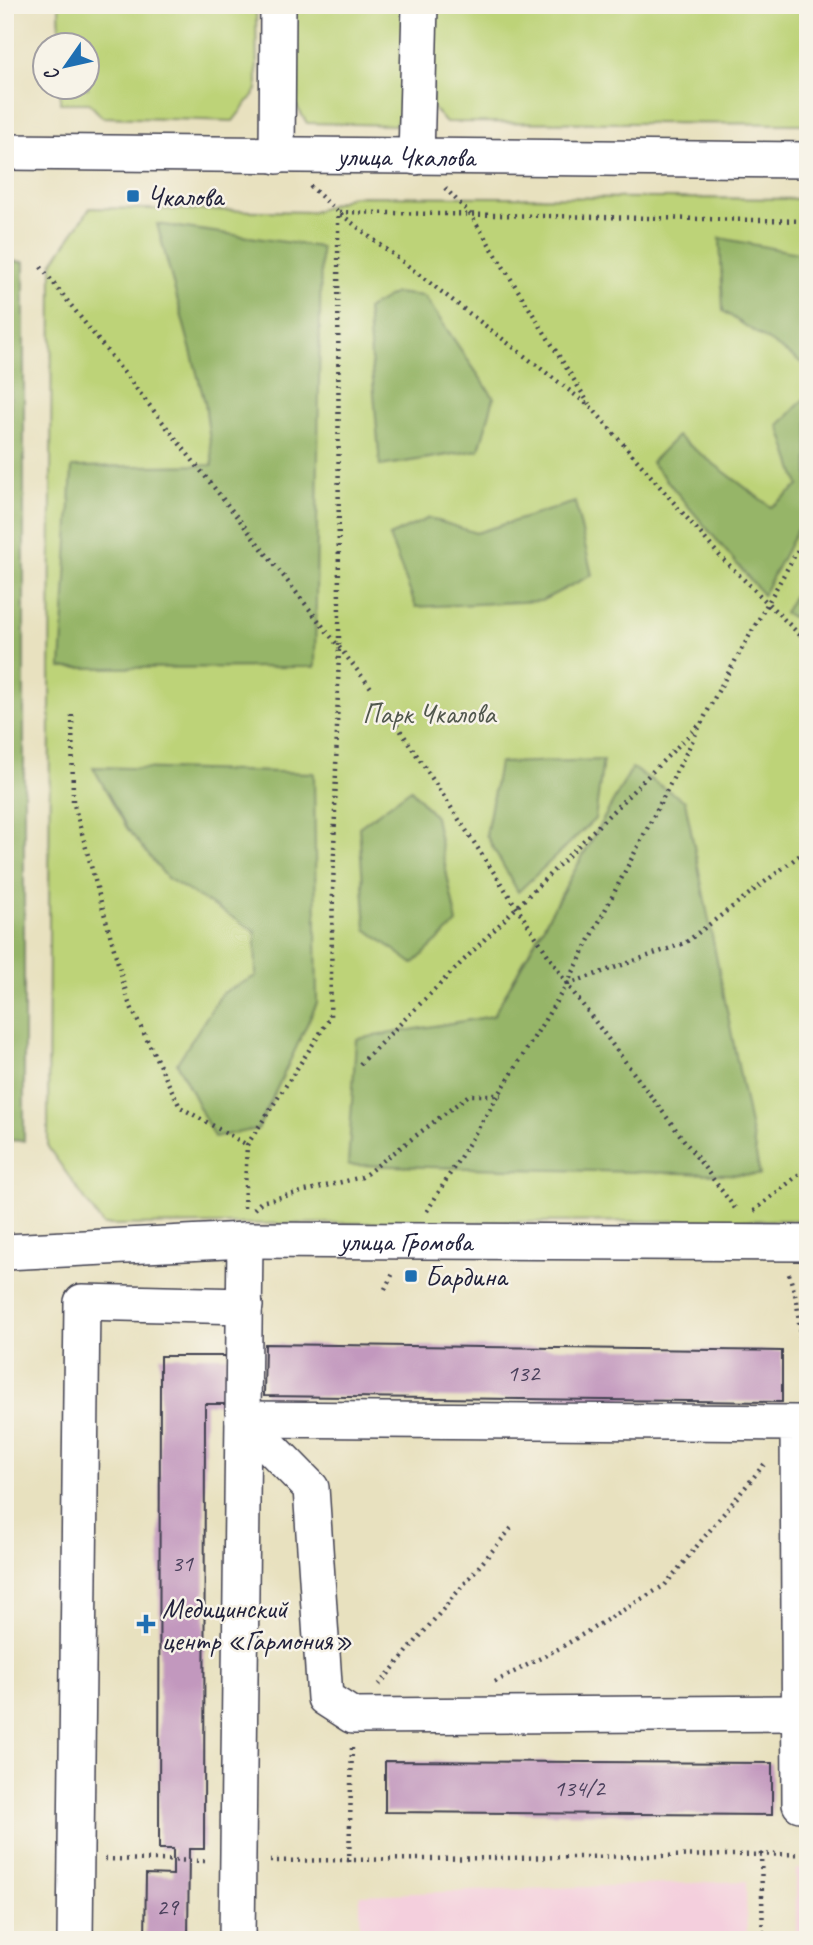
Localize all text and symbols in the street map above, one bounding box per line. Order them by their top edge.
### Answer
north arrow [32,32,102,102]
text: С [39,62,65,86]
street label: улица Чкалова [335,138,478,175]
place label: Чкалова [147,179,226,214]
marker: Чкалова [125,188,141,204]
park label: Парк Чкалова [363,696,497,731]
street label: улица Громова [337,1223,475,1259]
place label: Бардина [425,1259,509,1294]
marker: Бардина [403,1268,419,1284]
house number: 132 [507,1358,541,1388]
house number: 31 [171,1548,194,1578]
place label: Медицинский центр «Гармония» [162,1591,352,1658]
marker: Медицинский центр «Гармония» [136,1614,156,1634]
house number: 134/2 [553,1773,607,1803]
house number: 29 [156,1892,180,1922]

